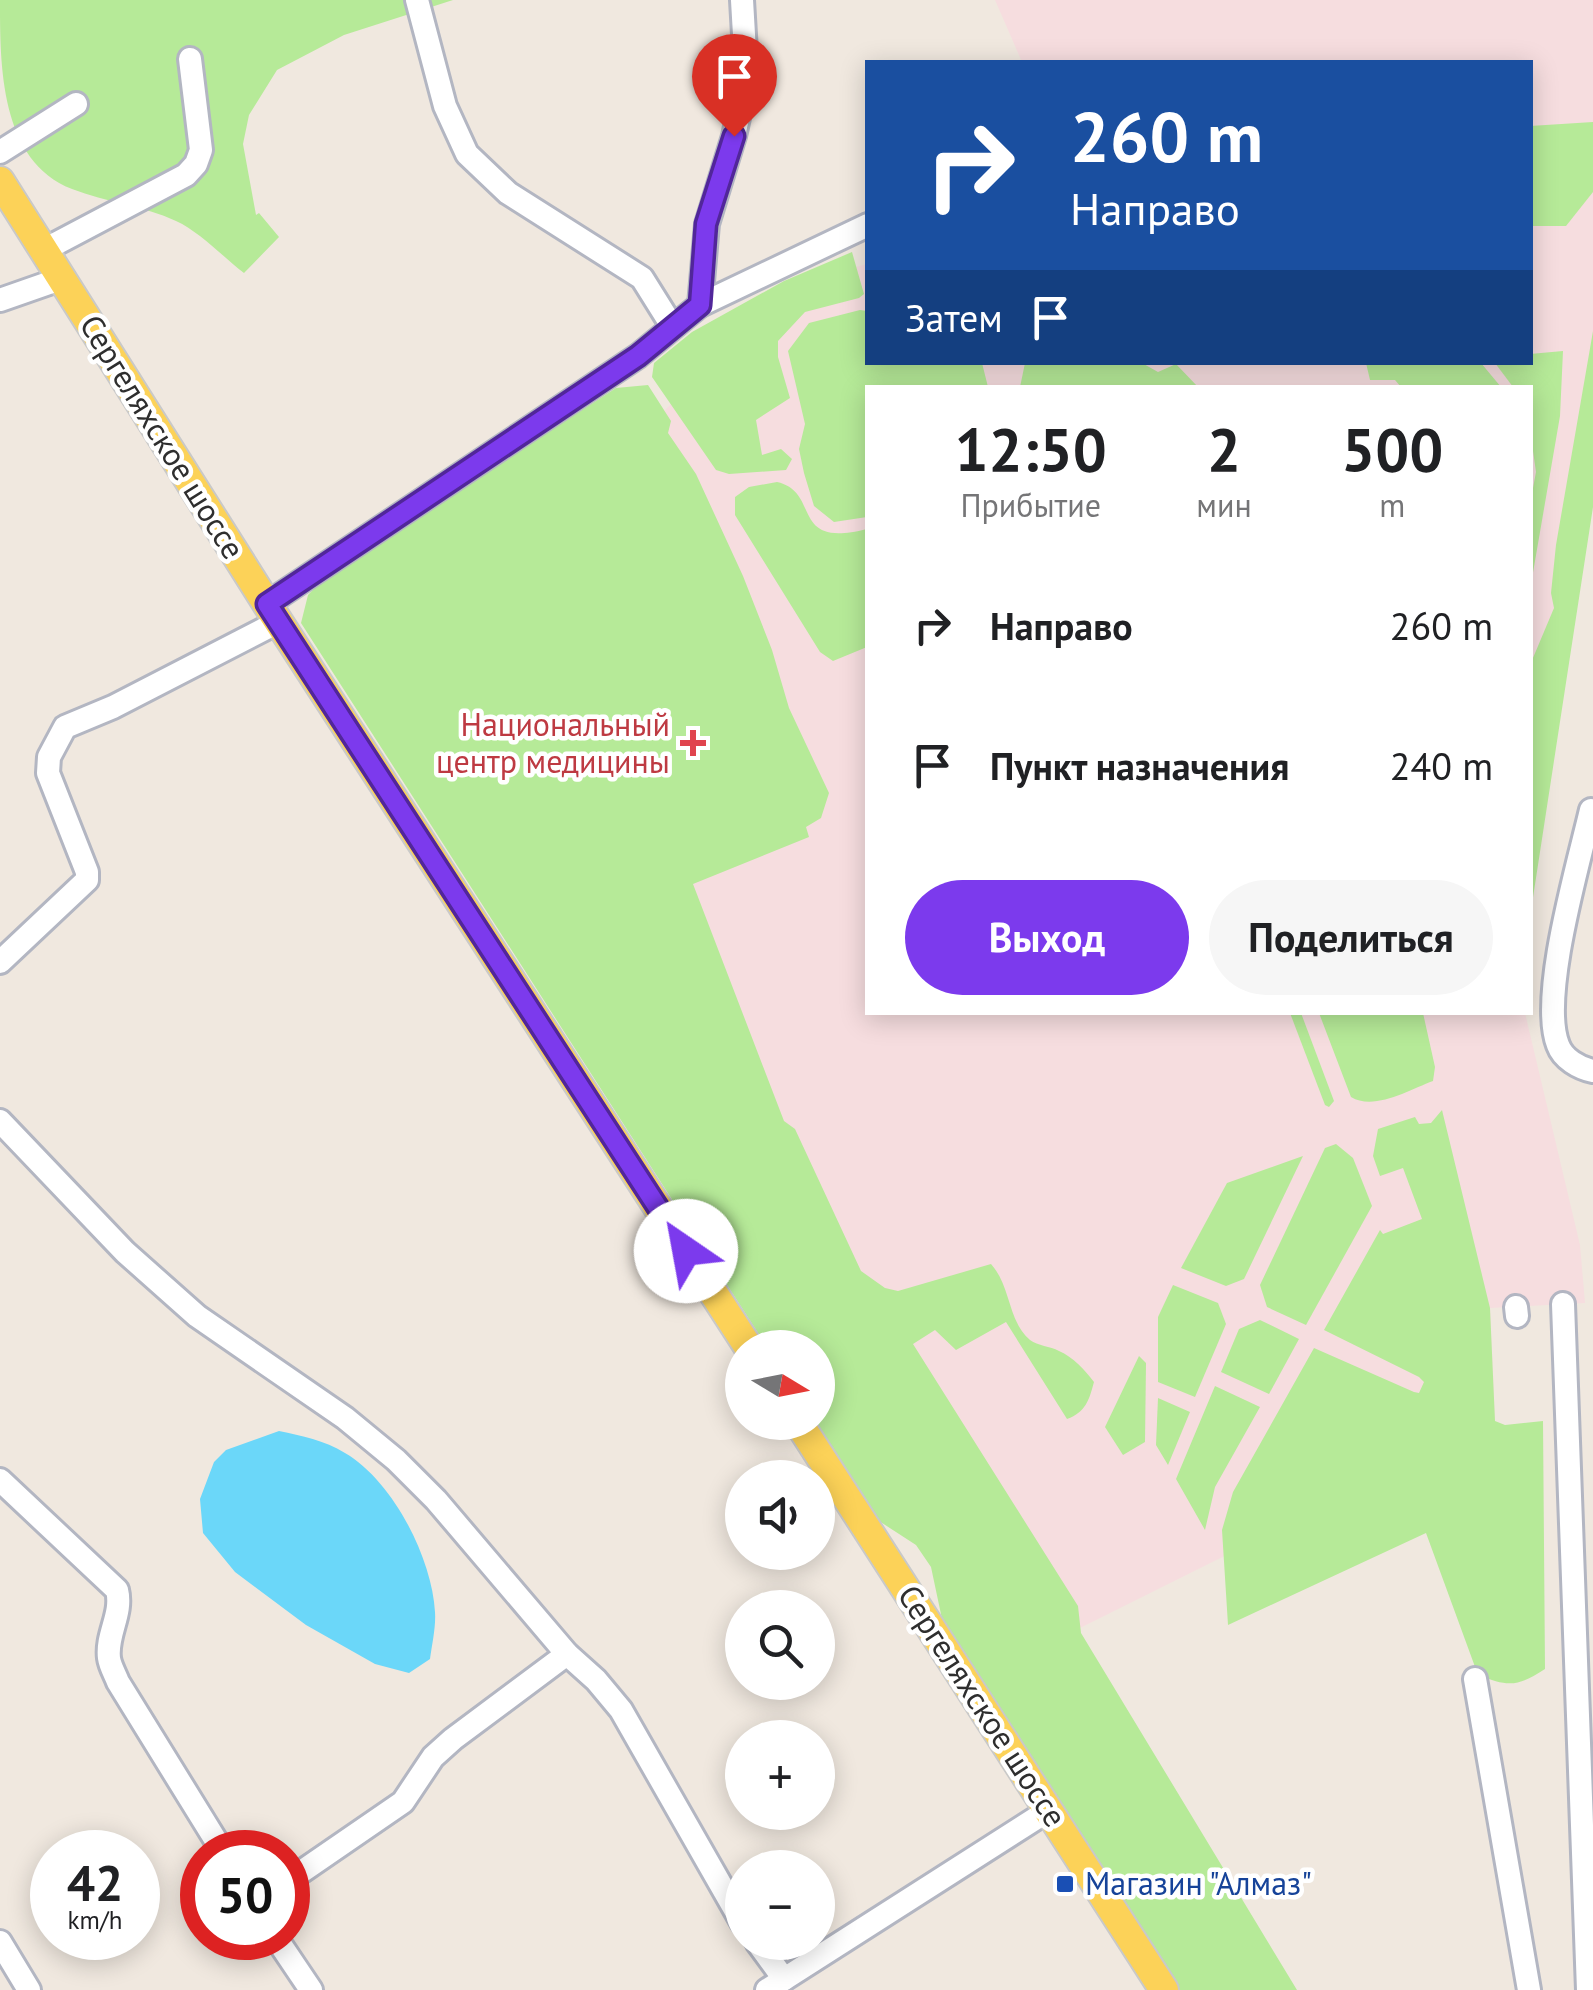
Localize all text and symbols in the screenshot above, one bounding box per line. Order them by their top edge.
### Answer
pin [692,34,777,137]
icon: arrive [707,49,762,104]
text: 260 m [1070,91,1263,181]
icon: right [905,100,1035,230]
text: Направо [1070,179,1240,237]
icon: arrive [1023,290,1078,345]
text: Затем [905,293,1003,342]
street label: Сергеляхское шоссе [71,306,255,566]
text: 12:50 [955,410,1107,488]
text: 2 [1207,410,1241,488]
text: 500 [1341,410,1443,488]
text: Прибытие [960,484,1101,526]
text: мин [1196,484,1252,526]
text: m [1379,484,1405,526]
icon: right [905,598,960,653]
text: Направо [990,601,1133,650]
text: 260 m [1390,601,1493,650]
place label: Национальный центр медицины [436,703,670,782]
marker: Национальный центр медицины [680,730,706,756]
icon: arrive [905,738,960,793]
text: Пункт назначения [990,741,1289,790]
text: 240 m [1390,741,1493,790]
button: Выход [905,880,1189,995]
button: Поделиться [1209,880,1493,995]
position arrow [634,1199,738,1303]
north arrow [725,1330,835,1440]
map controls [725,1330,835,1960]
button: sound [725,1460,835,1570]
street label: Сергеляхское шоссе [889,1576,1077,1834]
button: search [725,1590,835,1700]
button: + [725,1720,835,1830]
speed limit sign: 50 [180,1830,310,1960]
text: 42 [67,1850,123,1915]
button: − [725,1850,835,1960]
place label: Магазин "Алмаз" [1085,1862,1312,1904]
marker: Магазин "Алмаз" [1054,1873,1076,1895]
text: km/h [68,1904,122,1936]

